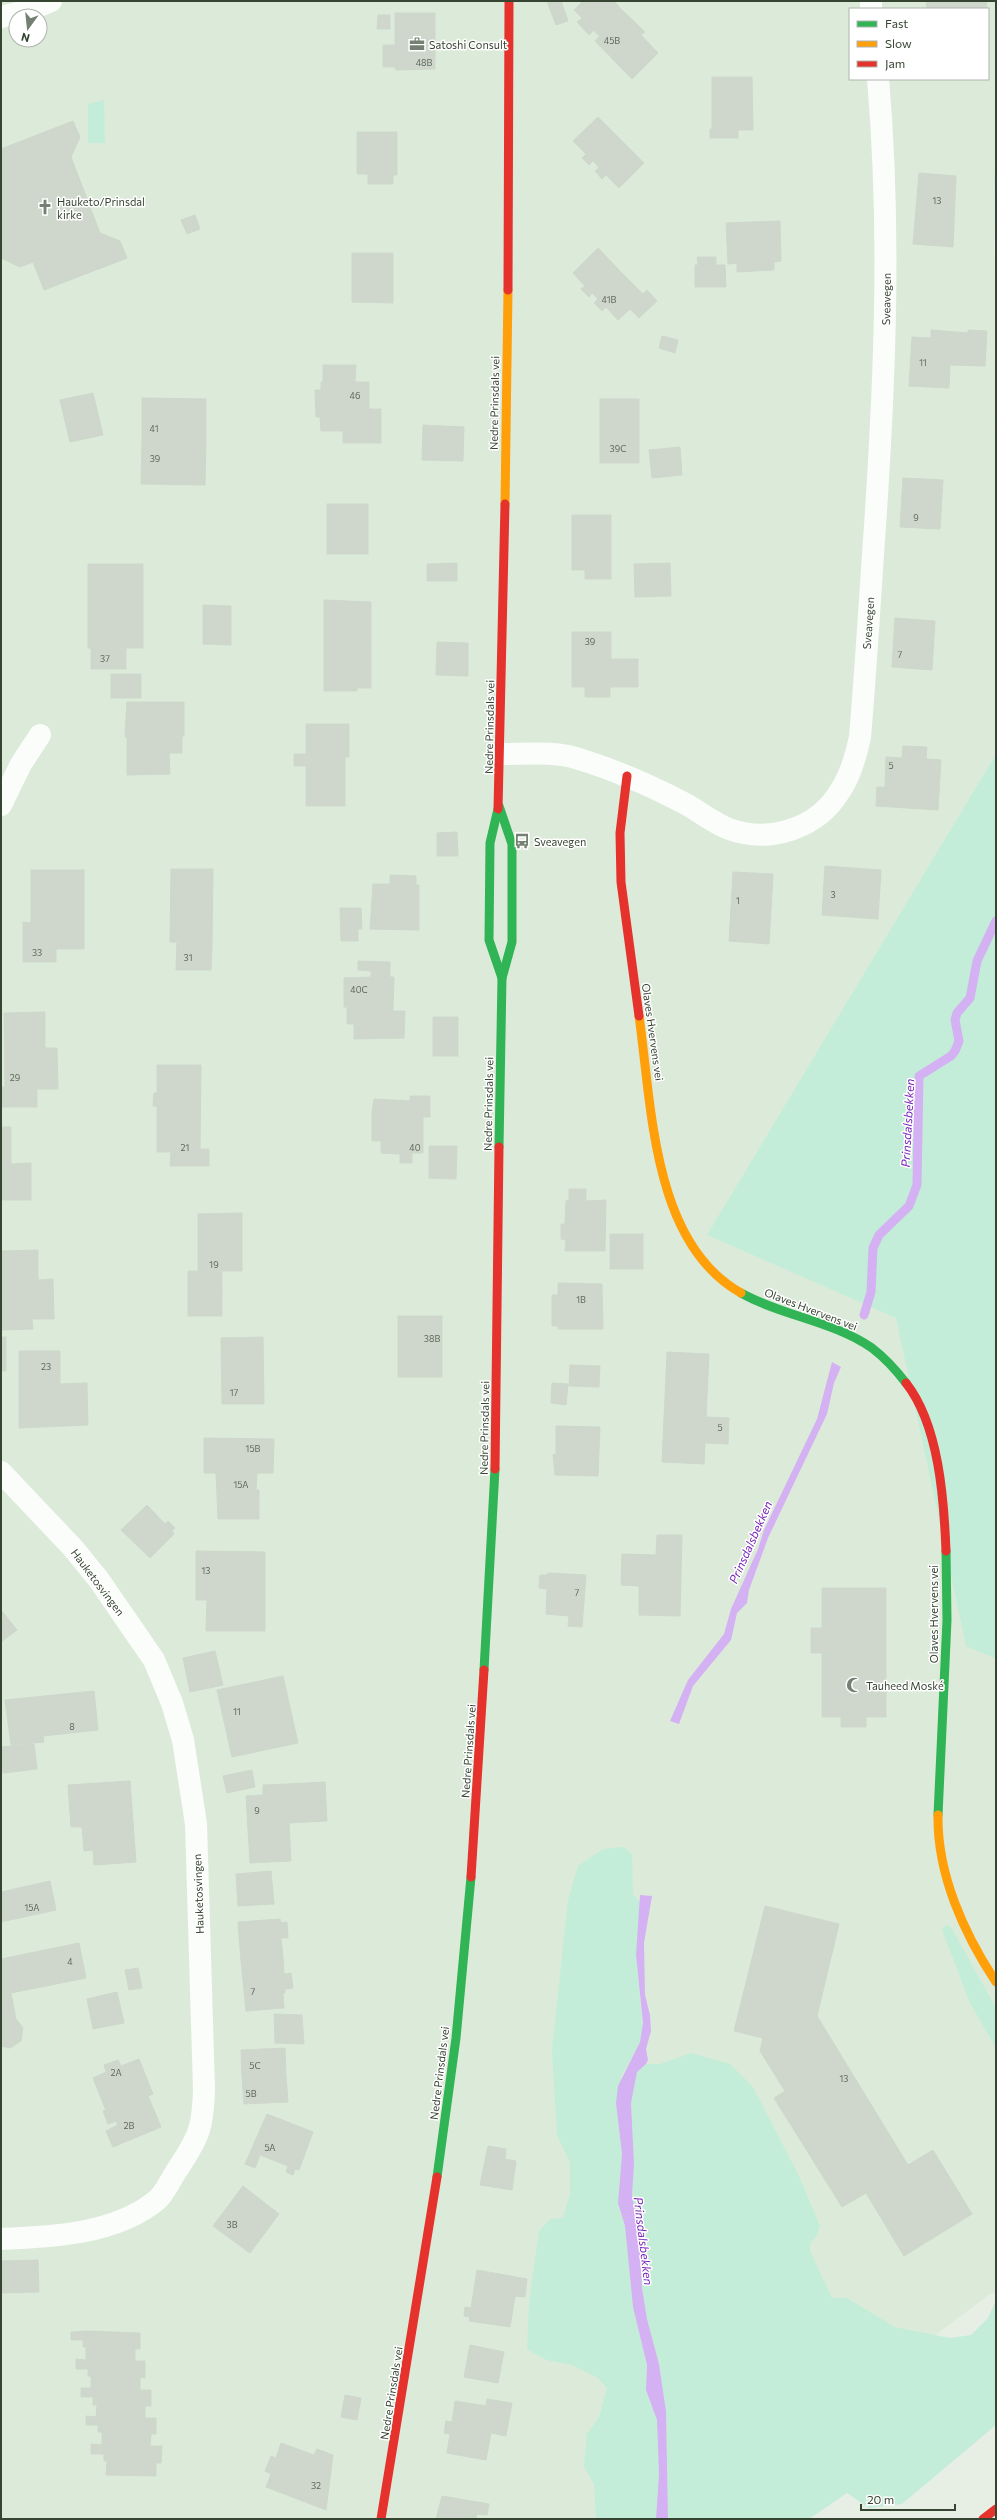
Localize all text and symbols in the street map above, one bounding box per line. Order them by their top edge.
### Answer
north arrow [8,8,48,48]
legend [849,8,989,80]
text: Fast [885,16,908,30]
text: N [20,31,31,45]
office icon: Satoshi Consult [408,35,426,53]
house number: 45B [604,35,620,46]
text: Slow [885,36,912,50]
place label: Satoshi Consult [429,38,508,51]
text: Jam [885,56,905,71]
house number: 48B [416,57,433,68]
place label: Hauketo/Prinsdal kirke [57,195,145,221]
house number: 13 [933,195,941,206]
church icon: Hauketo/Prinsdal kirke [36,198,54,216]
street label: Sveavegen [879,273,893,325]
house number: 41B [602,294,617,305]
street label: Nedre Prinsdals vei [487,356,501,450]
house number: 11 [919,357,927,368]
house number: 46 [350,390,360,401]
house number: 41 [150,423,158,434]
house number: 39C [610,443,626,454]
house number: 39 [150,453,160,464]
house number: 9 [913,512,919,523]
street label: Sveavegen [860,596,876,650]
house number: 39 [585,636,595,647]
house number: 7 [898,649,903,660]
house number: 37 [100,653,110,664]
street label: Nedre Prinsdals vei [482,680,496,774]
house number: 5 [888,760,894,771]
bus stop icon: Sveavegen [513,832,531,850]
place label: Sveavegen [534,835,586,848]
house number: 3 [830,889,836,900]
house number: 1 [736,895,740,906]
house number: 33 [32,947,42,958]
house number: 31 [184,952,192,963]
street label: Olaves Hvervens vei [640,982,666,1082]
house number: 40C [350,984,368,995]
street label: Nedre Prinsdals vei [481,1057,495,1151]
house number: 29 [10,1072,20,1083]
water label: Prinsdalsbekken [898,1078,916,1168]
house number: 21 [181,1142,189,1153]
house number: 40 [409,1142,421,1153]
house number: 19 [209,1259,219,1270]
street label: Olaves Hvervens vei [763,1285,859,1333]
house number: 1B [576,1294,586,1305]
house number: 38B [424,1333,440,1344]
house number: 23 [41,1361,51,1372]
street label: Nedre Prinsdals vei [477,1381,491,1475]
house number: 17 [230,1387,239,1398]
house number: 5 [717,1422,723,1433]
house number: 15B [246,1443,261,1454]
house number: 15A [233,1479,249,1490]
water label: Prinsdalsbekken [726,1498,775,1585]
street label: Hauketosvingen [69,1546,127,1618]
house number: 13 [202,1565,210,1576]
street label: Olaves Hvervens vei [927,1565,940,1663]
house number: 7 [575,1587,580,1598]
mosque icon: Tauheed Moské [845,1676,863,1694]
place label: Tauheed Moské [866,1679,944,1692]
street label: Nedre Prinsdals vei [458,1703,478,1798]
house number: 11 [233,1706,241,1717]
house number: 8 [69,1721,75,1732]
house number: 9 [254,1805,260,1816]
street label: Hauketosvingen [190,1854,206,1934]
house number: 15A [24,1902,40,1913]
house number: 4 [67,1956,73,1967]
house number: 7 [251,1986,256,1997]
street label: Nedre Prinsdals vei [427,2025,451,2120]
house number: 5C [249,2060,261,2071]
house number: 2A [110,2067,122,2078]
house number: 13 [840,2073,848,2084]
house number: 5B [246,2088,257,2099]
house number: 2B [124,2120,135,2131]
house number: 5A [264,2142,276,2153]
water label: Prinsdalsbekken [632,2196,656,2286]
house number: 3B [227,2219,238,2230]
street label: Nedre Prinsdals vei [377,2345,405,2440]
house number: 32 [311,2480,321,2491]
scale bar [861,2486,955,2512]
text: 20 m [867,2492,894,2506]

